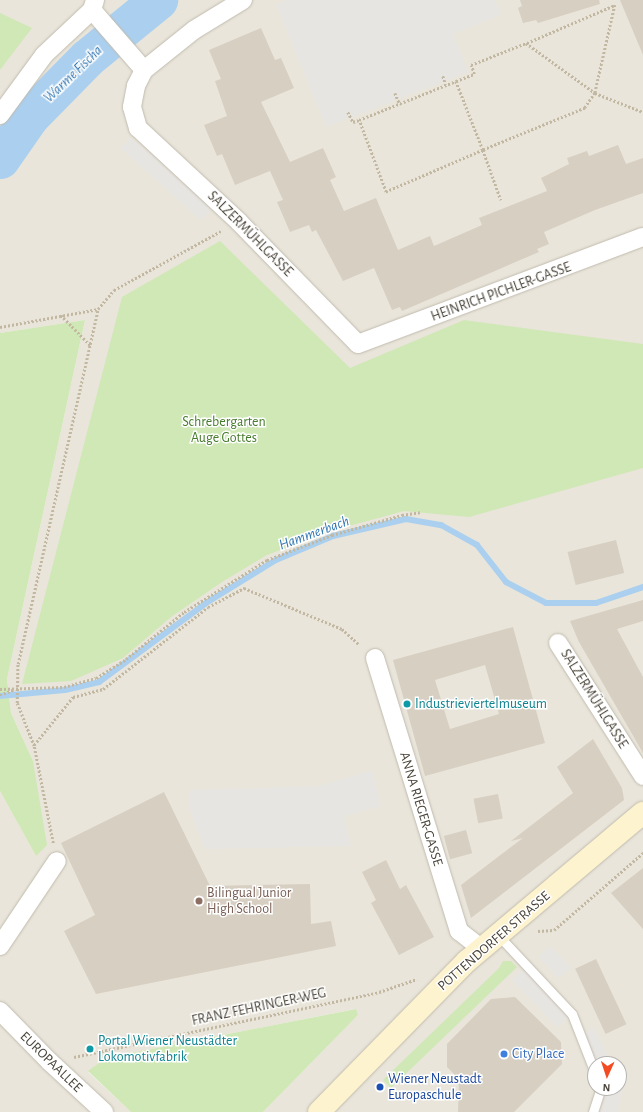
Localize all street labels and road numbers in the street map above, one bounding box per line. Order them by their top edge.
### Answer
street label: SALZERMÜHLGASSE [204,188,296,280]
street label: HEINRICH PICHLER-GASSE [429,259,573,325]
street label: SALZERMÜHLGASSE [557,646,631,752]
street label: ANNA RIEGER-GASSE [396,750,446,868]
street label: POTTENDORFER STRASSE [434,888,554,994]
street label: FRANZ FEHRINGER-WEG [190,985,328,1029]
street label: EUROPAALLEE [16,1028,86,1096]

